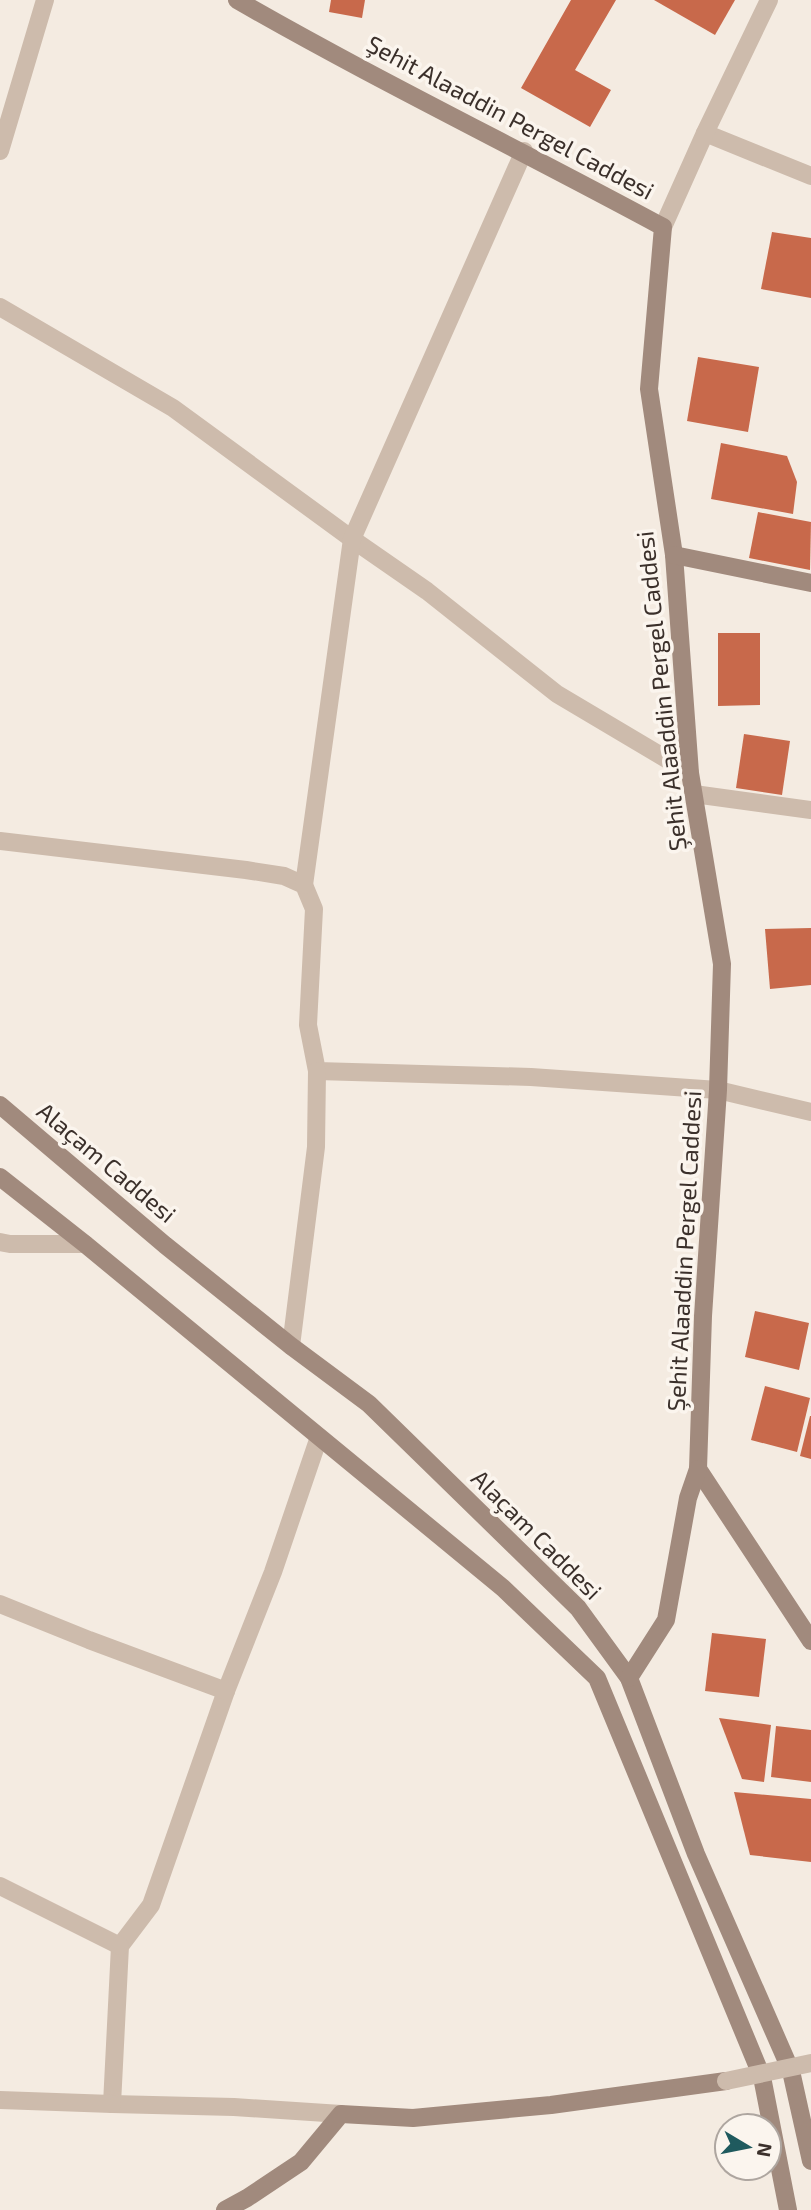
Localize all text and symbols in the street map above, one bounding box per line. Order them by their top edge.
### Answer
street label: Şehit Alaaddin Pergel Caddesi [362,28,659,206]
street label: Şehit Alaaddin Pergel Caddesi [629,530,693,852]
street label: Şehit Alaaddin Pergel Caddesi [661,1090,707,1412]
street label: Alaçam Caddesi [31,1095,182,1229]
street label: Alaçam Caddesi [465,1463,608,1606]
north arrow [713,2112,783,2182]
text: N [753,2141,778,2159]

